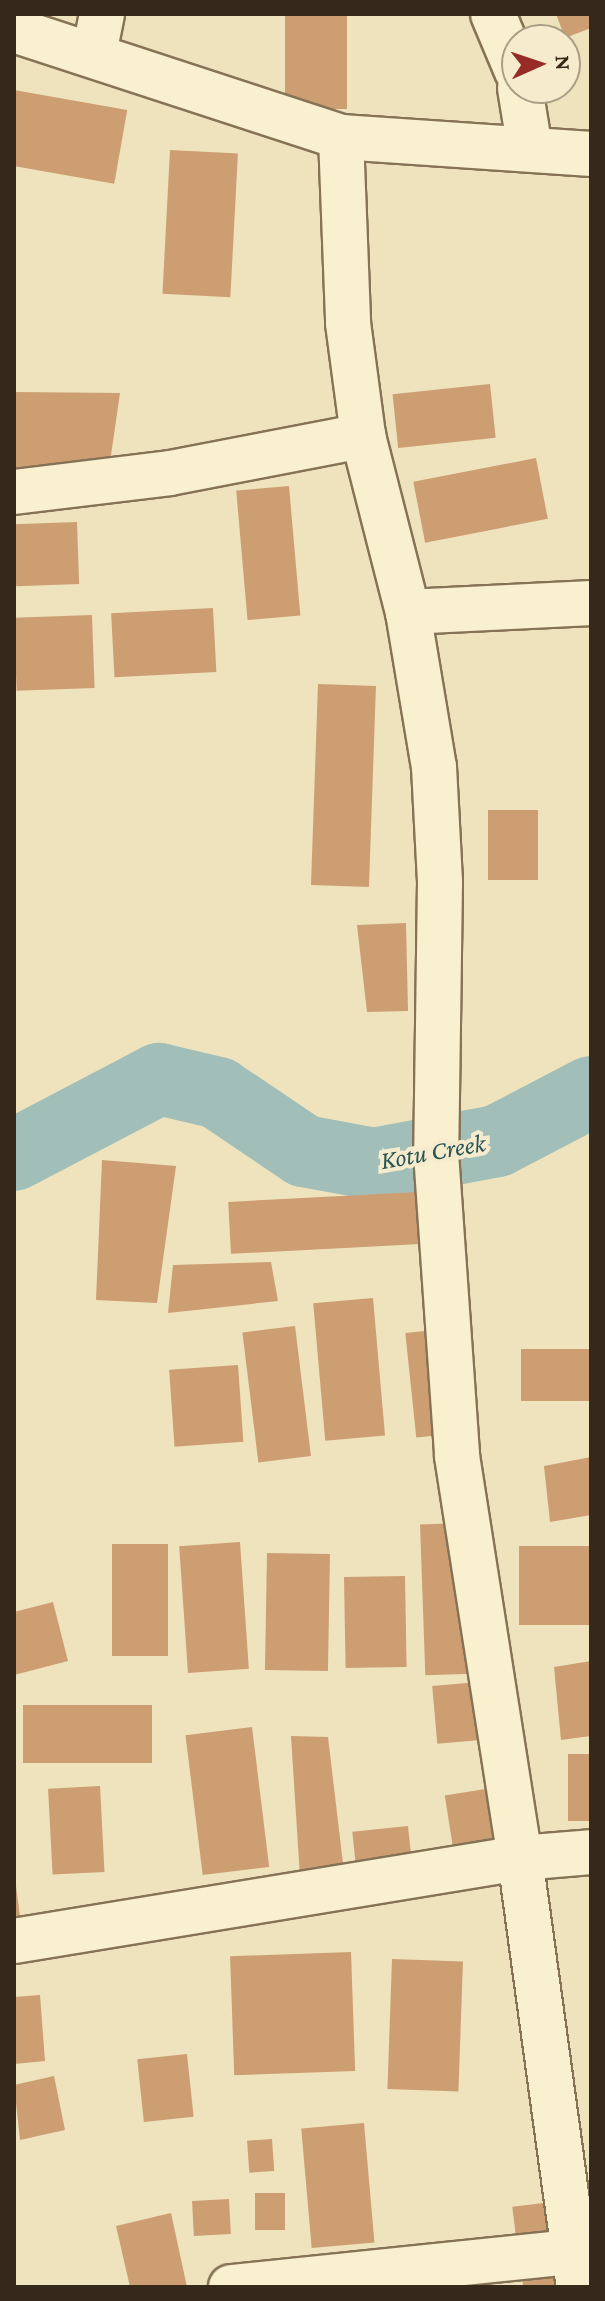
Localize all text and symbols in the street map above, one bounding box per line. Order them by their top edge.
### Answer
north arrow [501,24,581,104]
text: N [551,55,576,71]
water label: Kotu Creek [378,1127,488,1177]

